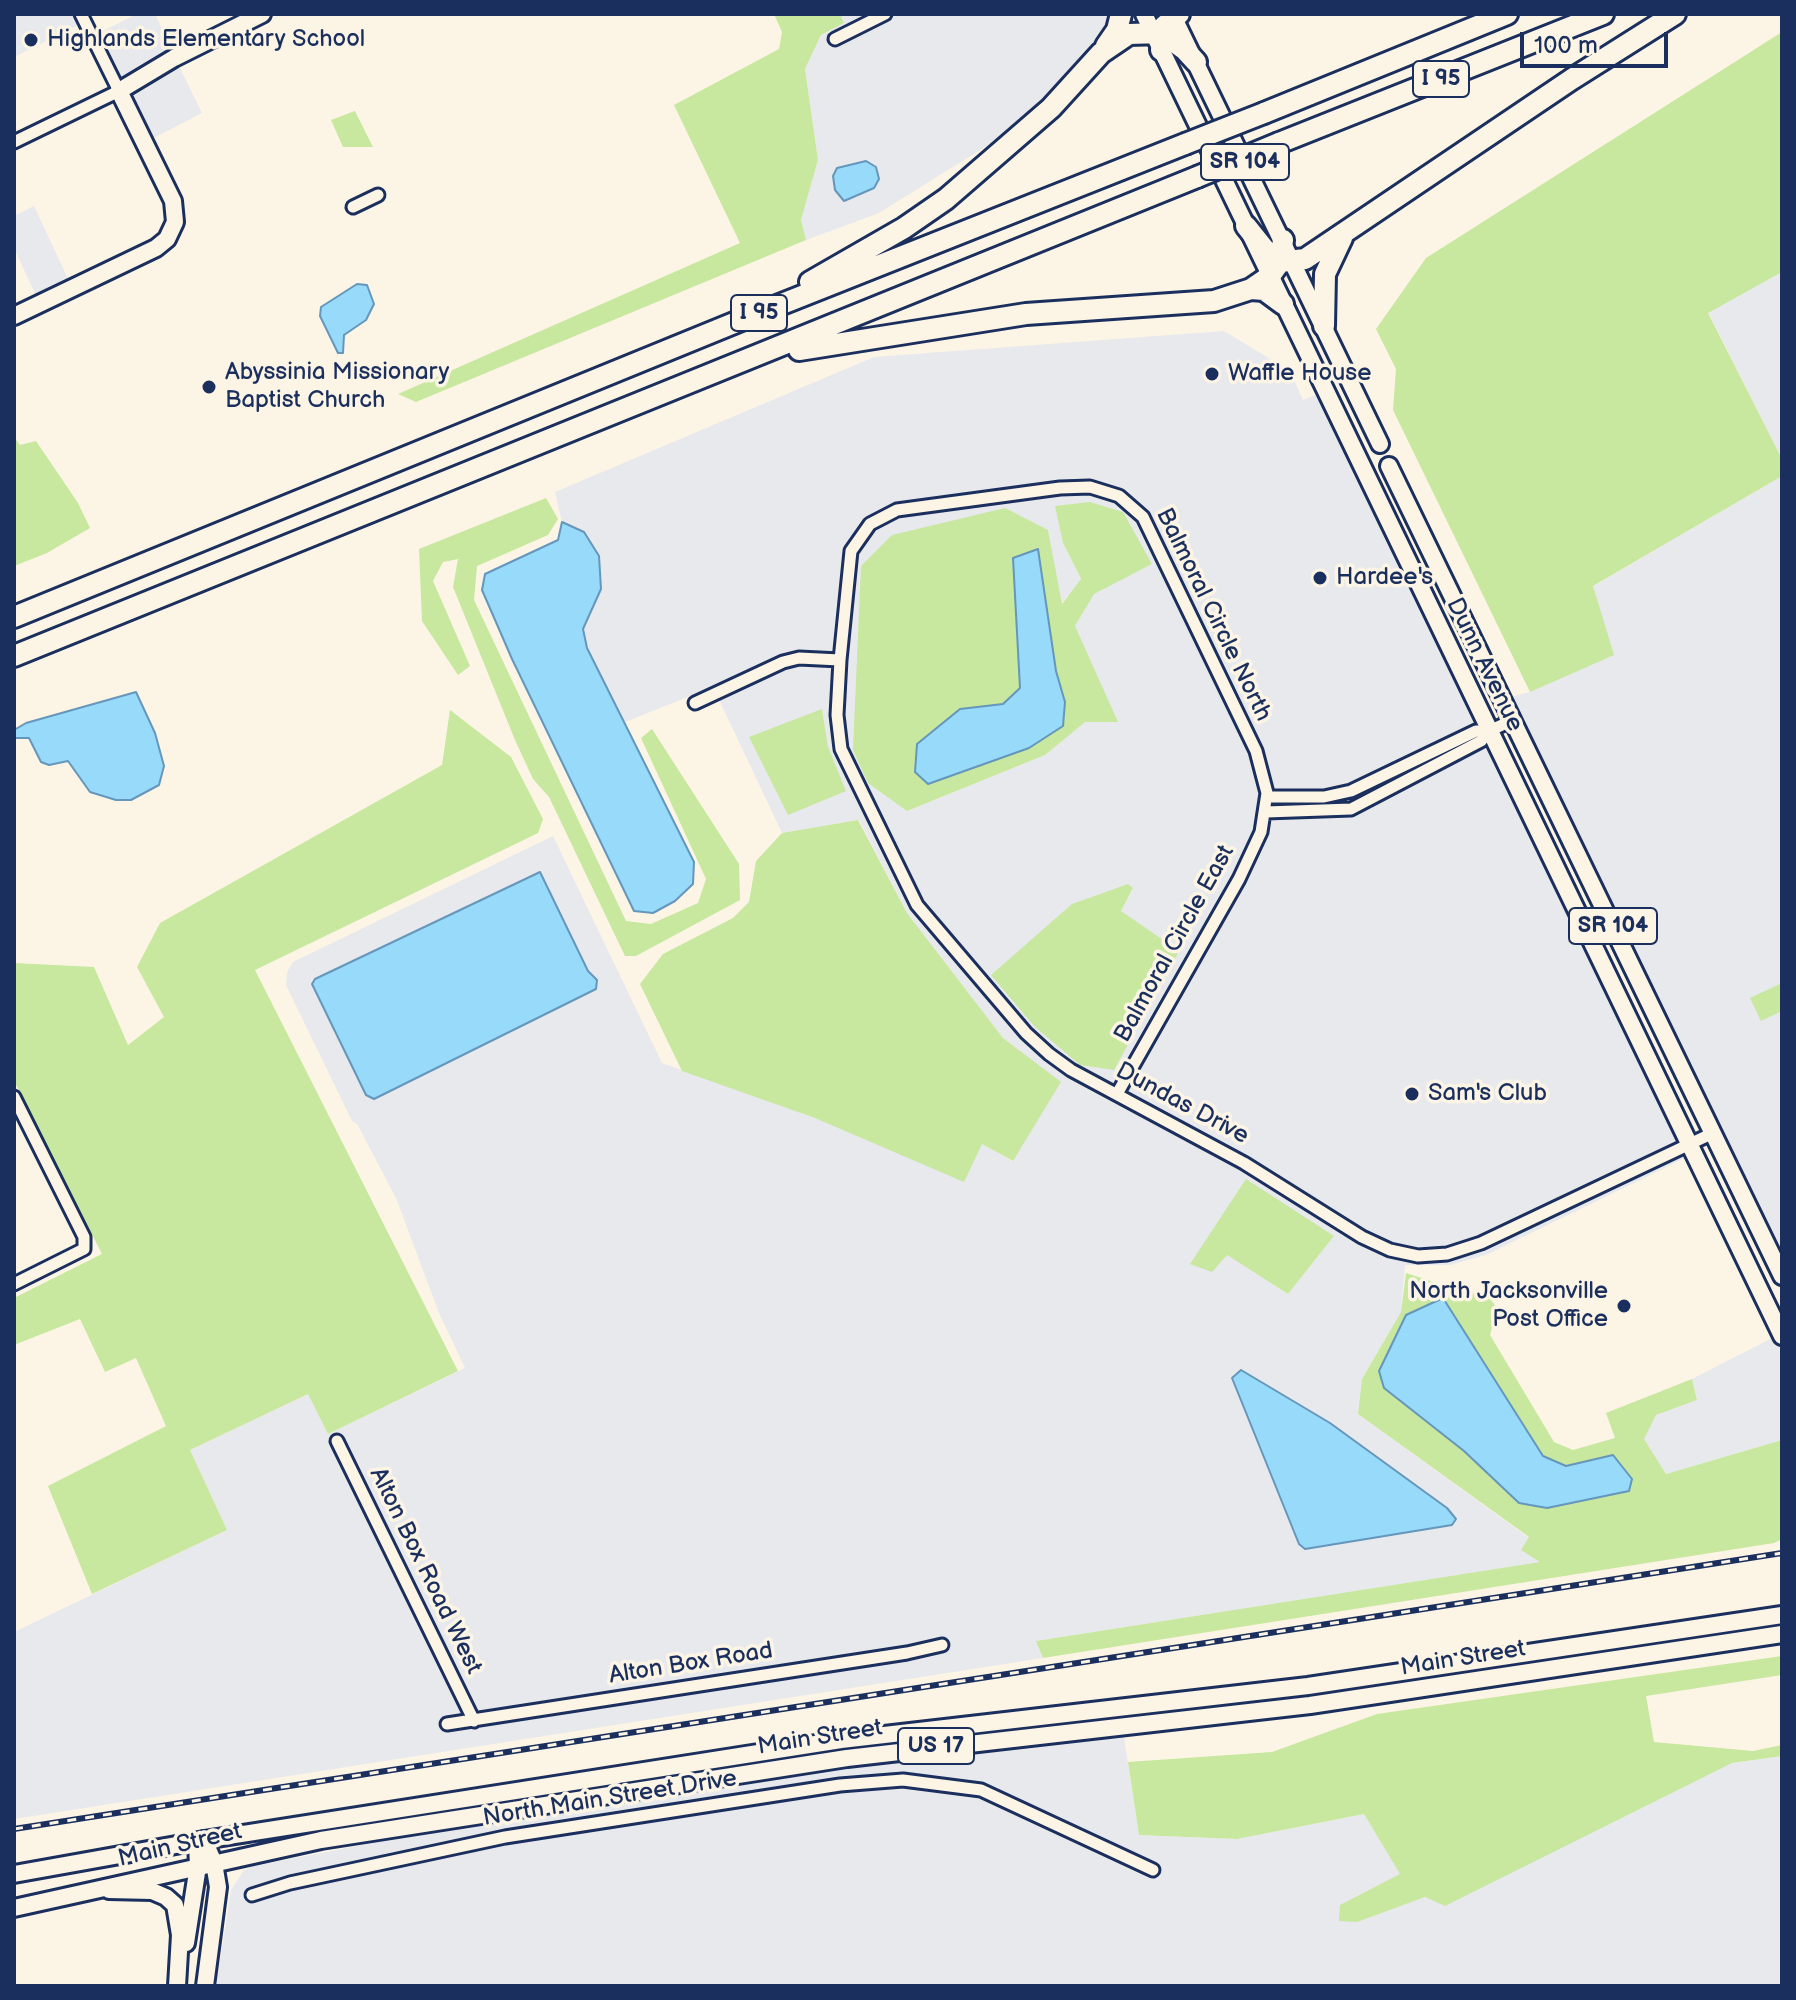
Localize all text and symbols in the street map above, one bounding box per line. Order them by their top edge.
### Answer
scale bar [1524,16,1672,66]
place label: Highlands Elementary School [47,26,365,54]
marker: Highlands Elementary School [22,31,40,49]
text: 100 m [1534,31,1598,60]
road number: I 95 [1413,61,1469,97]
road number: SR 104 [1201,144,1289,180]
road number: I 95 [731,295,787,331]
place label: Abyssinia Missionary Baptist Church [225,359,449,415]
place label: Waffle House [1228,360,1371,388]
marker: Waffle House [1203,365,1221,383]
marker: Abyssinia Missionary Baptist Church [200,378,218,396]
street label: Balmoral Circle North [1149,504,1277,726]
place label: Hardee's [1336,564,1433,592]
marker: Hardee's [1311,569,1329,587]
street label: Dunn Avenue [1439,594,1529,736]
street label: Balmoral Circle East [1109,841,1241,1047]
road number: SR 104 [1569,908,1657,944]
street label: Dundas Drive [1111,1057,1253,1151]
place label: Sam's Club [1428,1080,1547,1108]
marker: Sam's Club [1403,1085,1421,1103]
place label: North Jacksonville Post Office [1409,1278,1608,1334]
marker: North Jacksonville Post Office [1615,1297,1633,1315]
street label: Alton Box Road West [363,1463,487,1679]
street label: Main Street [1399,1635,1527,1683]
street label: Alton Box Road [607,1637,775,1691]
street label: Main Street [756,1714,884,1762]
road number: US 17 [898,1728,974,1764]
street label: North Main Street Drive [481,1765,739,1833]
street label: Main Street [115,1818,245,1874]

